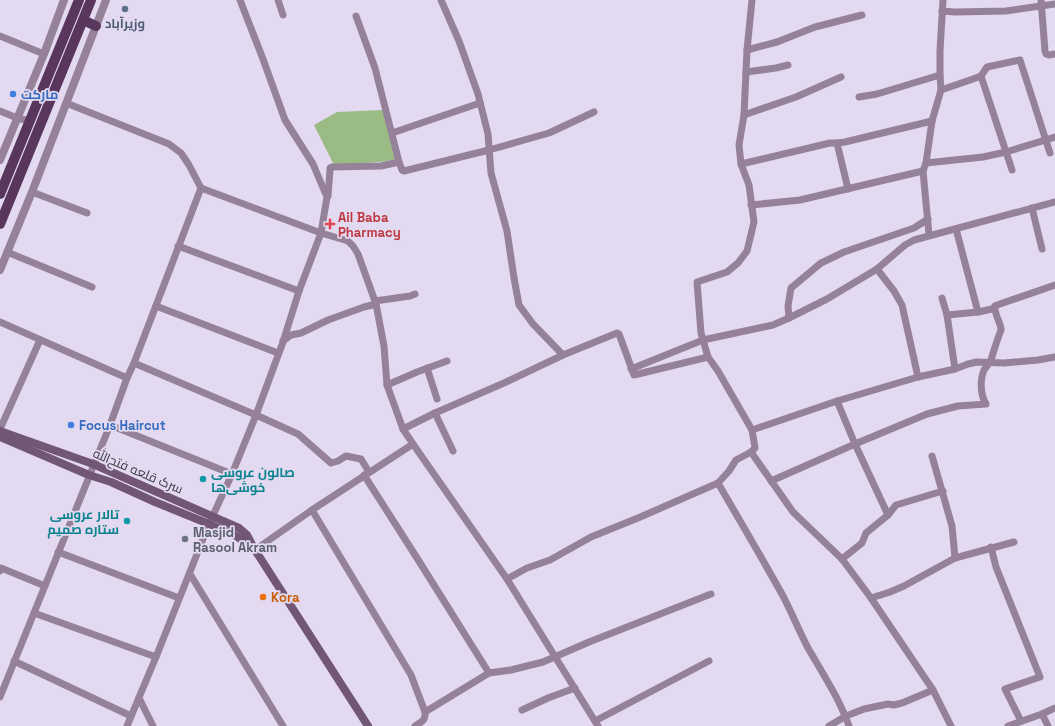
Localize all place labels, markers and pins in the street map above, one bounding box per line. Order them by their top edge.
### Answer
marker: وزیرآباد [120,4,130,14]
place label: وزیرآباد [105,15,145,32]
place label: مارکت [21,86,58,103]
marker: مارکت [8,89,18,99]
place label: Ail Baba Pharmacy [338,209,401,241]
marker: Ail Baba Pharmacy [325,219,335,229]
place label: Focus Haircut [79,417,166,434]
marker: Focus Haircut [66,420,76,430]
place label: صالون عروسی خوشی‌ها [211,464,295,496]
marker: صالون عروسی خوشی‌ها [198,474,208,484]
place label: تالار عروسی ستاره صمیم [47,506,119,539]
marker: تالار عروسی ستاره صمیم [122,516,132,526]
place label: Masjid Rasool Akram [193,524,277,556]
marker: Masjid Rasool Akram [180,534,190,544]
place label: Kora [271,589,300,606]
marker: Kora [258,592,268,602]

